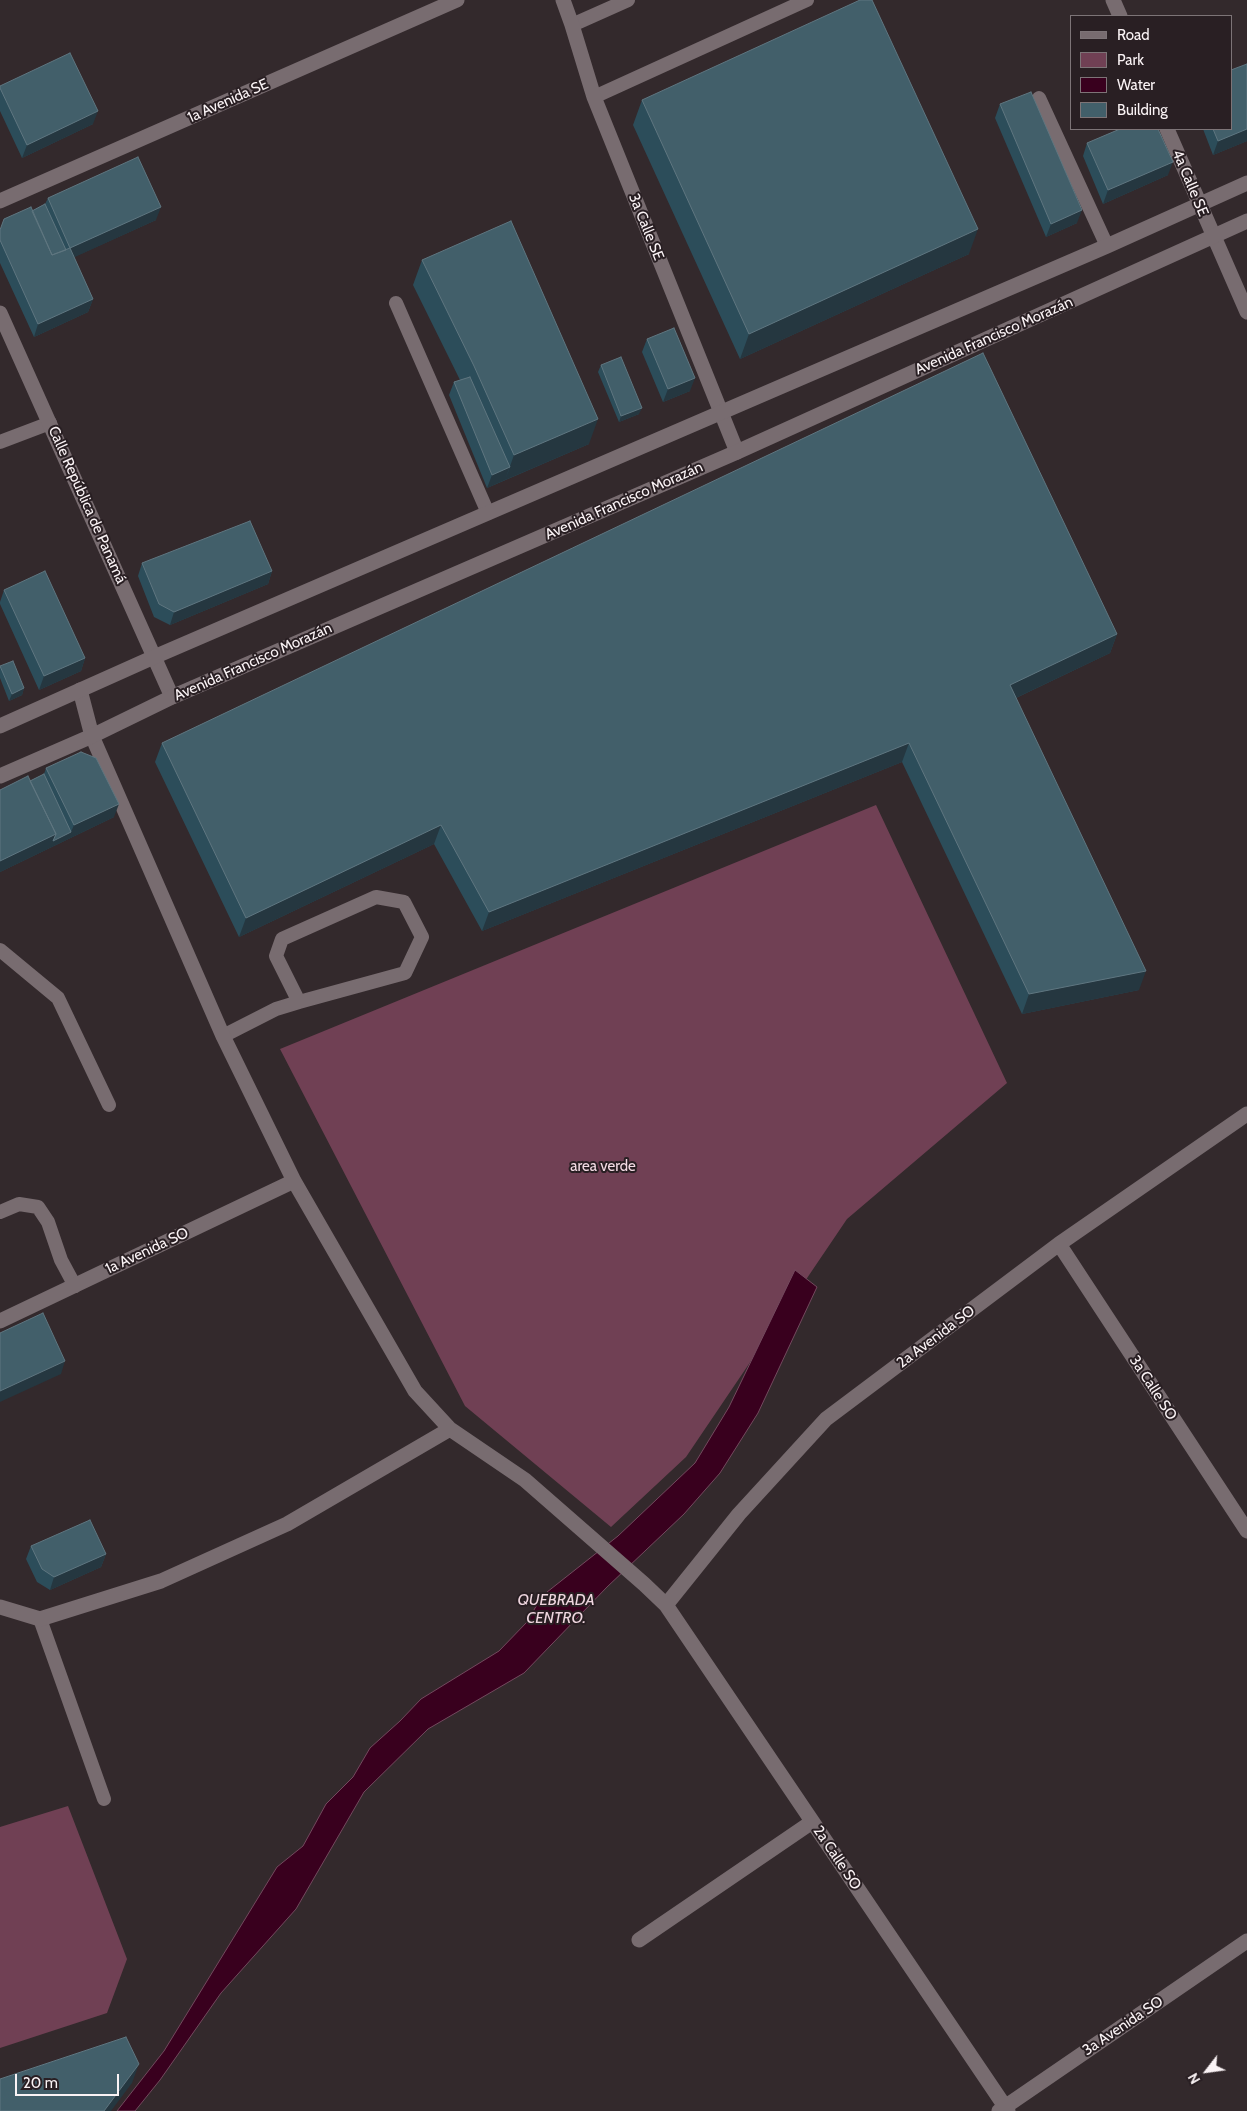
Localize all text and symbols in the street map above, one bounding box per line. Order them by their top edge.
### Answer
legend [1070,15,1232,130]
text: Road [1117,26,1150,44]
text: Park [1117,51,1144,69]
street label: 1a Avenida SE [185,75,271,127]
text: Water [1117,76,1155,94]
text: Building [1117,101,1168,119]
street label: 4a Calle SE [1168,147,1212,219]
street label: 3a Calle SE [624,191,668,263]
street label: Avenida Francisco Morazán [912,293,1076,379]
street label: Calle República de Panamá [44,423,130,587]
street label: Avenida Francisco Morazán [542,458,706,544]
street label: Avenida Francisco Morazán [171,619,335,705]
park label: area verde [570,1158,636,1176]
street label: 1a Avenida SO [102,1224,192,1278]
street label: 2a Avenida SO [894,1302,978,1372]
street label: 3a Calle SO [1125,1352,1181,1424]
water label: QUEBRADA CENTRO. [517,1590,595,1628]
street label: 2a Calle SO [809,1823,865,1893]
street label: 3a Avenida SO [1079,1993,1167,2059]
north arrow [1182,2046,1232,2096]
scale bar [18,2064,121,2096]
text: N [1184,2070,1204,2087]
text: 20 m [23,2074,58,2092]

